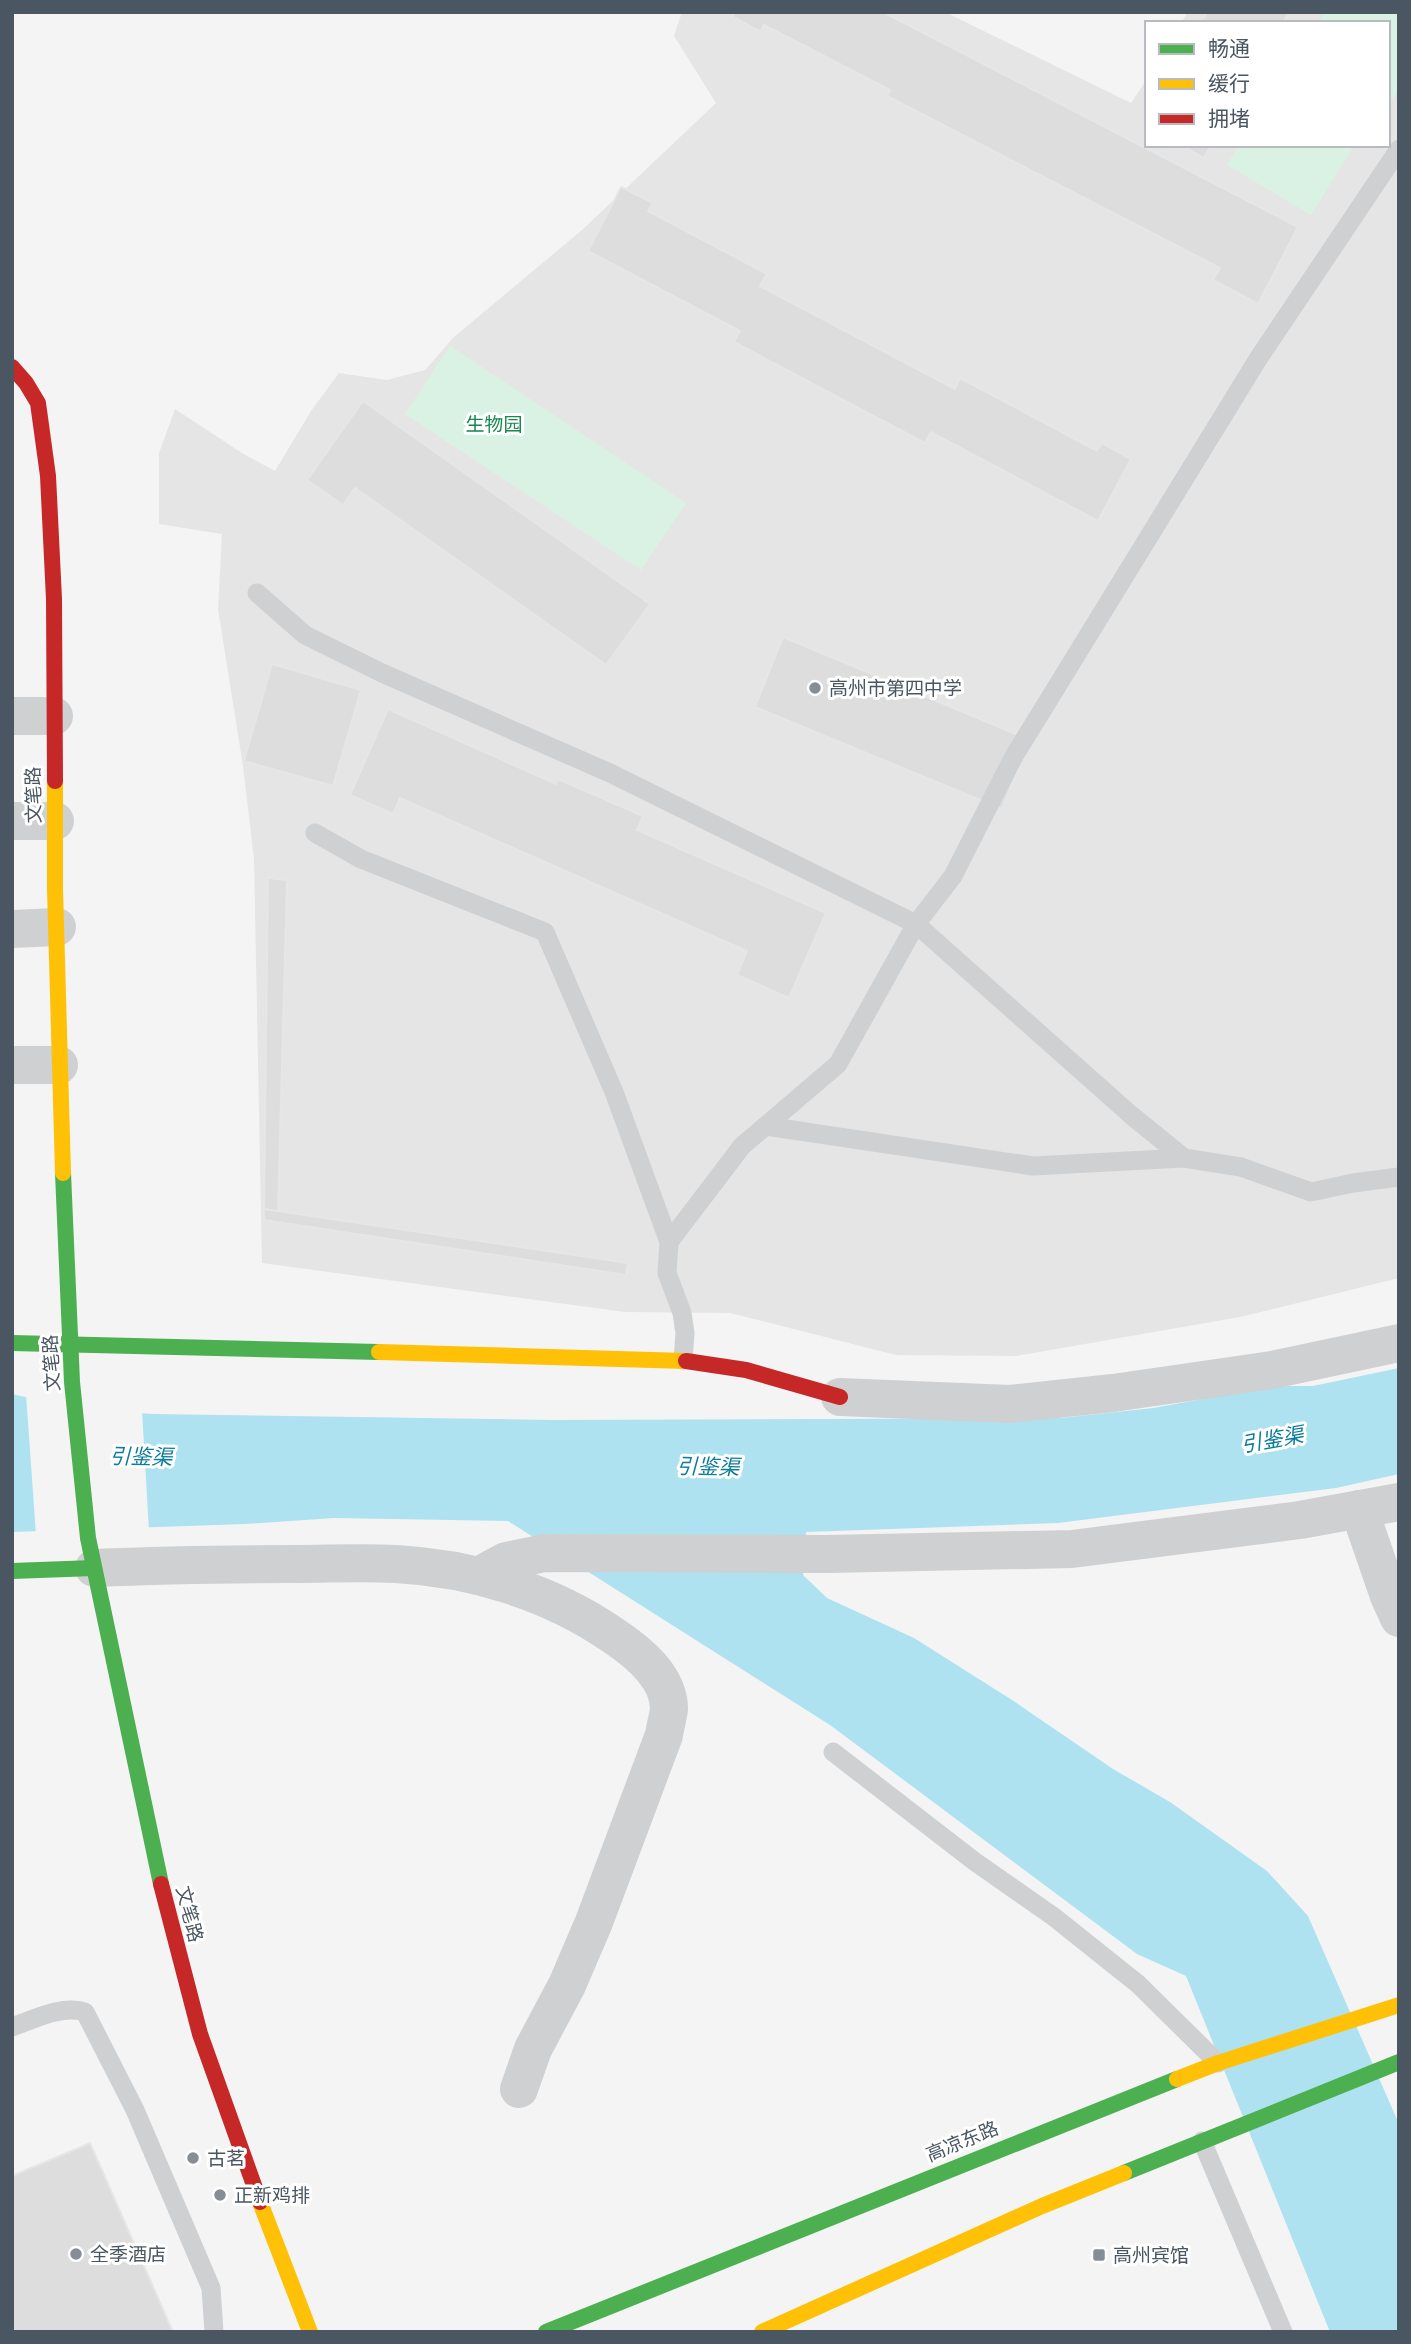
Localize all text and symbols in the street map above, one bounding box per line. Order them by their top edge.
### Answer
legend [1145,21,1390,147]
text: 畅通 [1208,34,1250,62]
text: 缓行 [1208,69,1250,97]
text: 拥堵 [1208,104,1250,132]
park label: 生物园 [465,411,523,437]
place label: 高州市第四中学 [829,675,962,701]
marker: 高州市第四中学 [807,680,823,696]
street label: 文笔路 [20,766,46,824]
street label: 文笔路 [37,1334,65,1392]
water label: 引鉴渠 [1239,1419,1308,1458]
water label: 引鉴渠 [109,1441,176,1471]
water label: 引鉴渠 [676,1451,743,1481]
street label: 文笔路 [170,1883,210,1945]
street label: 高凉东路 [922,2115,1002,2167]
place label: 古茗 [207,2145,245,2171]
marker: 古茗 [185,2150,201,2166]
place label: 正新鸡排 [234,2182,310,2208]
marker: 正新鸡排 [212,2187,228,2203]
place label: 全季酒店 [90,2241,166,2267]
place label: 高州宾馆 [1113,2242,1189,2268]
marker: 全季酒店 [68,2246,84,2262]
marker: 高州宾馆 [1091,2247,1107,2263]

